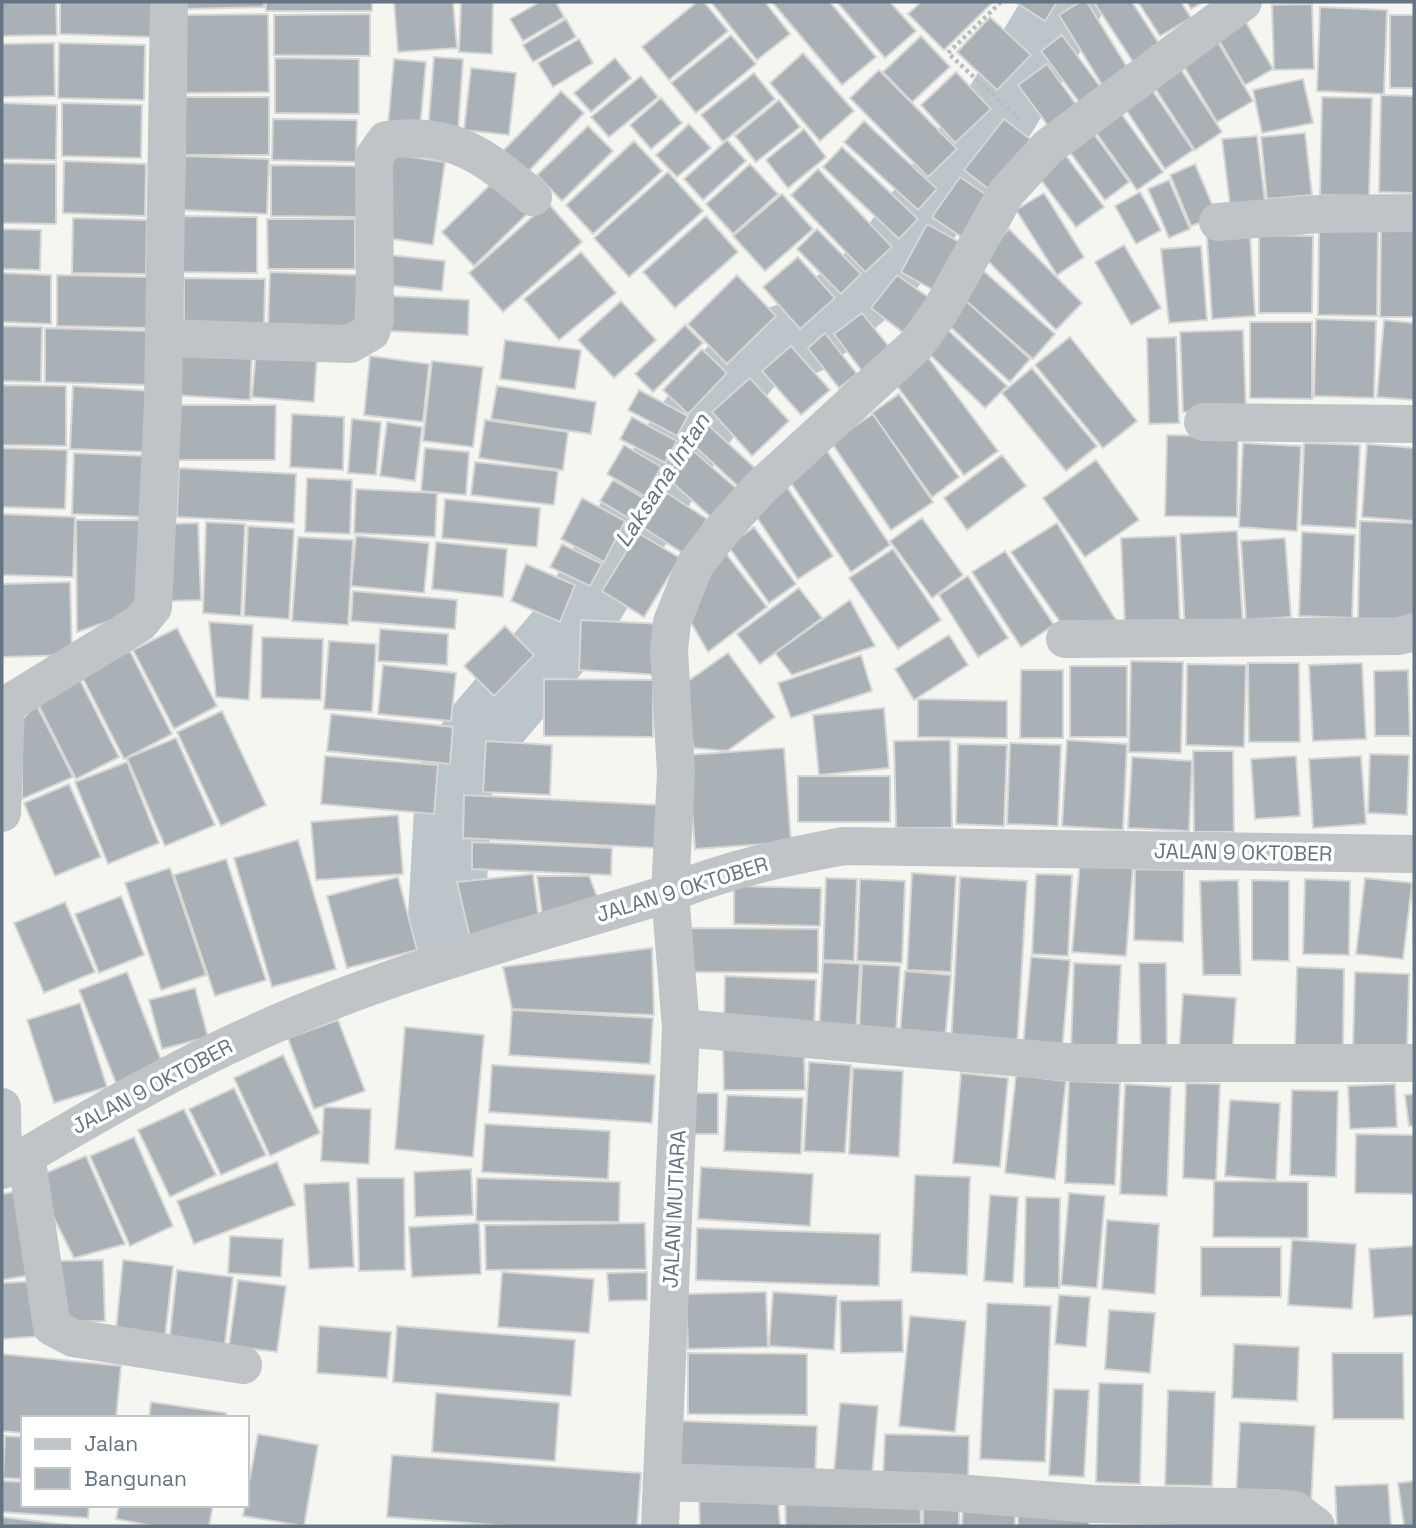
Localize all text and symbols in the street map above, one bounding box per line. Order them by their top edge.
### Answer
water label: Laksana Intan [608,407,717,553]
street label: JALAN 9 OKTOBER [1154,837,1332,867]
street label: JALAN 9 OKTOBER [593,850,771,928]
street label: JALAN 9 OKTOBER [67,1032,237,1140]
street label: JALAN MUTIARA [656,1129,692,1289]
legend [21,1416,248,1507]
text: Jalan [84,1430,138,1457]
text: Bangunan [84,1465,187,1492]

